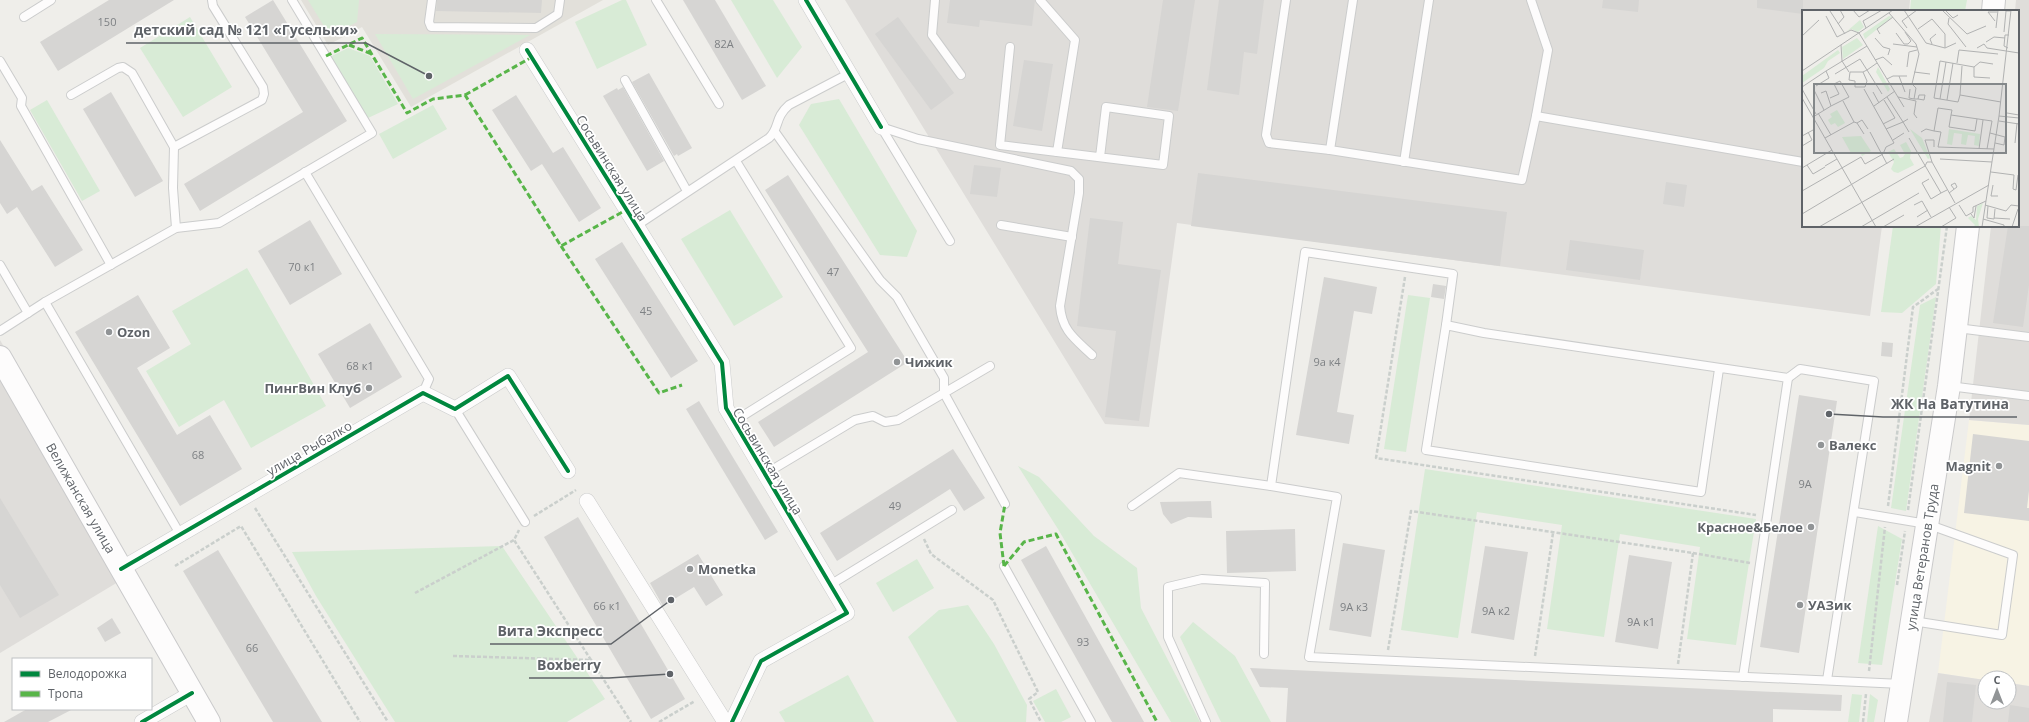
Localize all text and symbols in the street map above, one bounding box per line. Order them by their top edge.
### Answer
inset map [1802,10,2019,227]
house number: 150 [98,14,116,29]
callout: детский сад № 121 «Гусельки» [126,17,366,43]
text: детский сад № 121 «Гусельки» [134,20,358,39]
house number: 82А [714,36,734,51]
street label: Сосьвинская улица [572,111,652,225]
house number: 70 к1 [288,259,316,274]
house number: 47 [827,264,839,279]
house number: 45 [640,303,652,318]
place label: Ozon [117,323,150,341]
marker: Ozon [104,327,114,337]
place label: Чижик [905,353,954,371]
house number: 9а к4 [1313,354,1341,369]
marker: Чижик [892,357,902,367]
house number: 68 к1 [346,358,374,373]
place label: ПингВин Клуб [264,379,361,397]
marker: ПингВин Клуб [364,383,374,393]
callout: ЖК На Ватутина [1883,391,2017,417]
text: ЖК На Ватутина [1891,394,2009,413]
street label: Сосьвинская улица [729,404,807,518]
street label: улица Рыбалко [263,416,355,480]
place label: Валекс [1829,436,1877,454]
street label: Велижанская улица [42,439,120,557]
marker: Валекс [1816,440,1826,450]
house number: 68 [192,447,204,462]
place label: Magnit [1945,457,1991,475]
marker: Magnit [1994,461,2004,471]
house number: 9А [1798,476,1812,491]
street label: улица Ветеранов Труда [1901,482,1943,632]
house number: 49 [889,498,901,513]
place label: Красное&Белое [1697,518,1803,536]
marker: Красное&Белое [1806,522,1816,532]
place label: Monetka [698,560,756,578]
marker: Monetka [685,564,695,574]
place label: УАЗик [1808,596,1852,614]
house number: 66 к1 [593,598,621,613]
house number: 9А к3 [1340,599,1368,614]
marker: УАЗик [1795,600,1805,610]
house number: 9А к2 [1482,603,1510,618]
house number: 9А к1 [1627,614,1655,629]
callout: Вита Экспресс [490,618,611,644]
text: Вита Экспресс [497,621,603,640]
house number: 93 [1077,634,1089,649]
house number: 66 [246,640,258,655]
callout: Boxberry [529,652,609,678]
text: Boxberry [537,655,601,674]
legend [12,658,152,710]
text: Велодорожка [48,665,127,682]
north arrow [1977,670,2017,710]
text: С [1993,672,2001,687]
text: Тропа [48,685,83,702]

